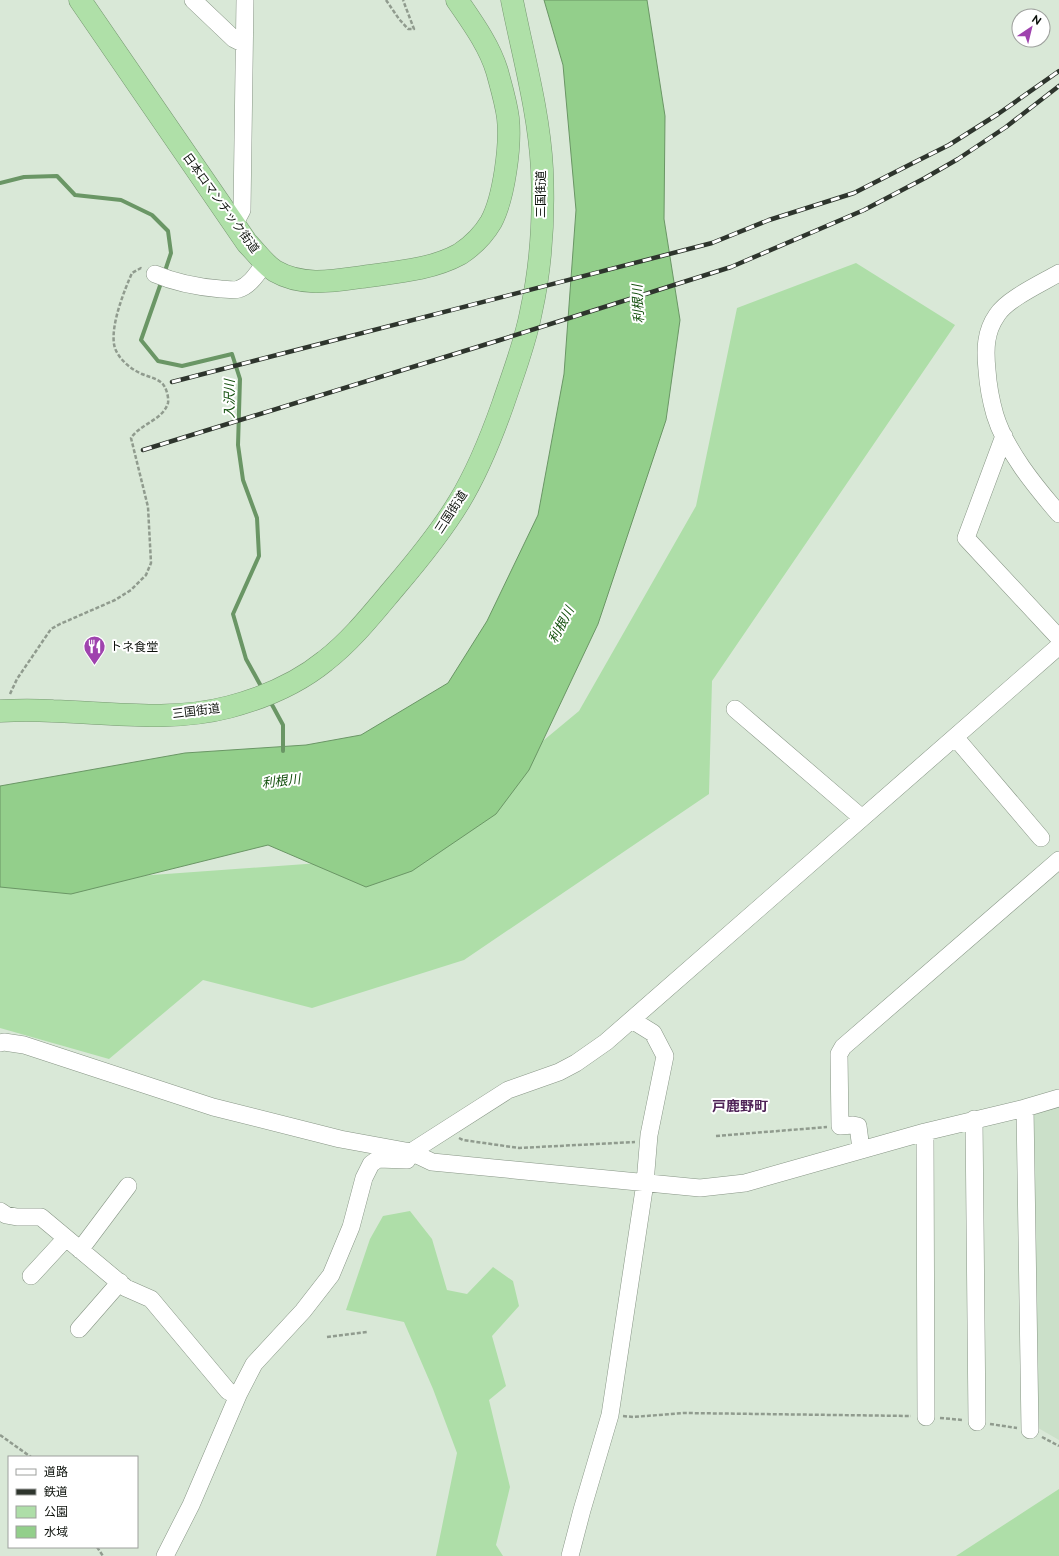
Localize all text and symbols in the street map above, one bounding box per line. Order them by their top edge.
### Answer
north arrow [1011,8,1051,48]
text: N [1029,12,1044,28]
street label: 日本ロマンチック街道 [180,150,262,256]
street label: 三国街道 [534,170,548,218]
water label: 利根川 [629,282,647,324]
water label: 入沢川 [222,378,237,419]
street label: 三国街道 [432,488,470,536]
water label: 利根川 [545,603,578,646]
restaurant icon: トネ食堂 [82,634,108,667]
place label: トネ食堂 [110,640,158,654]
street label: 三国街道 [171,701,221,721]
water label: 利根川 [261,771,303,791]
district label: 戸鹿野町 [712,1098,768,1114]
legend [8,1456,138,1548]
text: 道路 [44,1465,68,1479]
text: 鉄道 [44,1485,68,1499]
text: 公園 [44,1505,68,1519]
text: 水域 [44,1525,68,1539]

